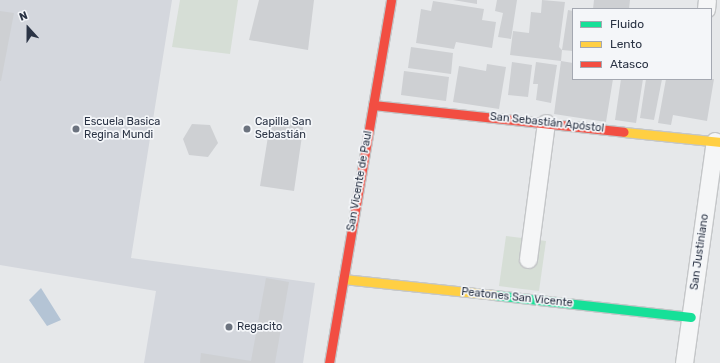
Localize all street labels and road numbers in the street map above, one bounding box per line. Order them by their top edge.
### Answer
street label: San Sebastián Apóstol [489,110,605,136]
street label: San Vicente de Paul [345,130,375,232]
street label: San Justiniano [688,213,712,291]
street label: Peatones San Vicente [460,286,574,310]

